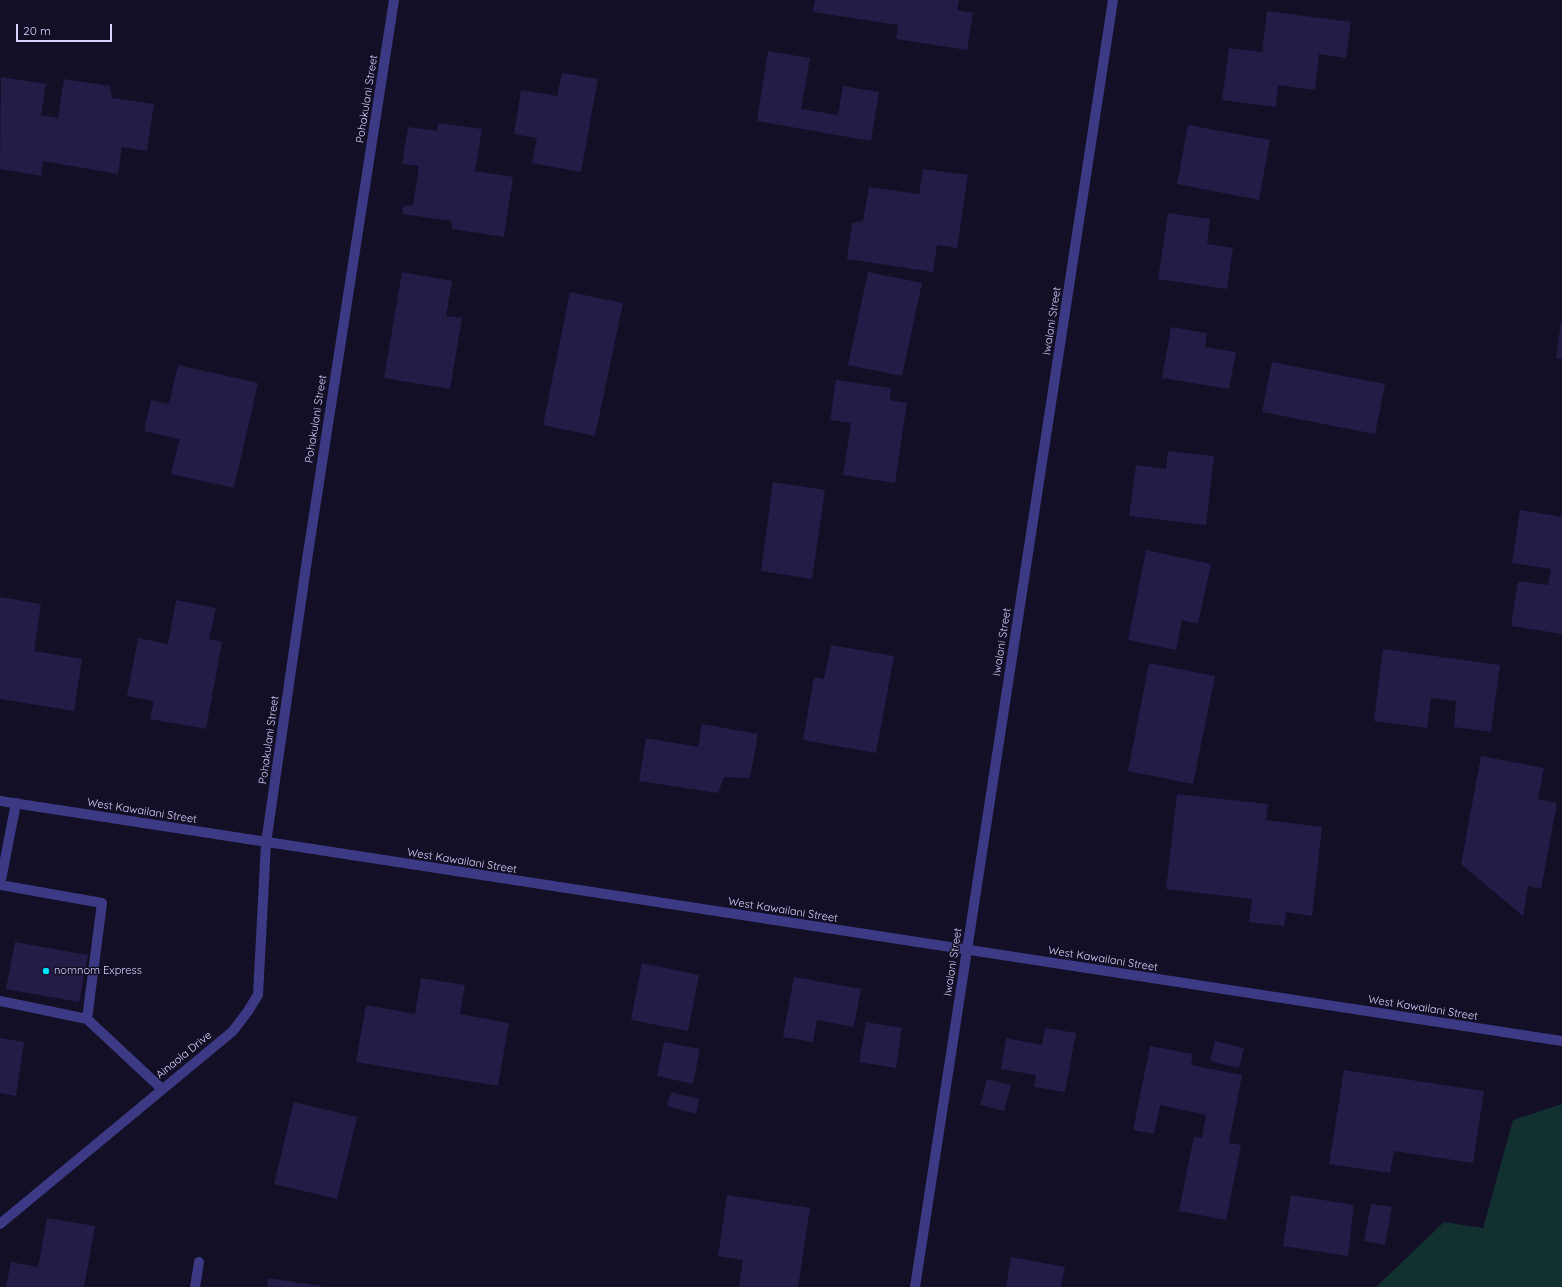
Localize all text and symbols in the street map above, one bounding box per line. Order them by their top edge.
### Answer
scale bar [18,16,114,42]
text: 20 m [23,23,51,38]
street label: Pohakulani Street [354,54,380,144]
street label: Iwalani Street [1040,286,1064,356]
street label: Pohakulani Street [303,374,329,464]
street label: Iwalani Street [990,607,1014,677]
street label: Pohakulani Street [256,695,282,785]
street label: West Kawailani Street [86,796,198,826]
street label: West Kawailani Street [406,846,518,876]
street label: West Kawailani Street [727,895,839,925]
street label: Iwalani Street [941,927,965,997]
street label: West Kawailani Street [1047,944,1159,974]
place label: nomnom Express [54,964,142,978]
marker: nomnom Express [41,966,51,976]
street label: West Kawailani Street [1367,993,1479,1023]
street label: Ainaola Drive [153,1029,215,1081]

